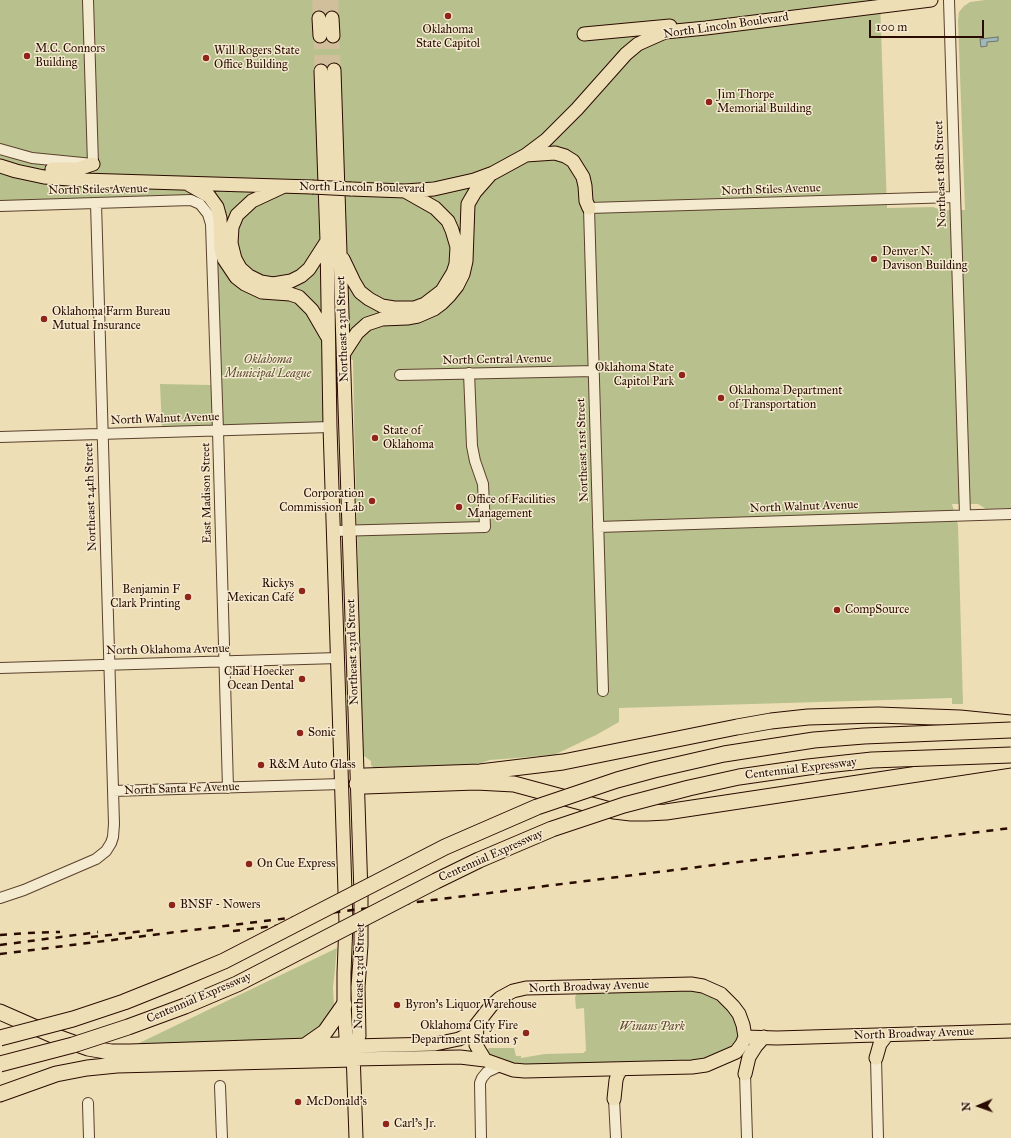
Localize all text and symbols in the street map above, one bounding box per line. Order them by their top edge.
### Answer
street label: North Lincoln Boulevard [663,10,789,42]
marker: Oklahoma State Capitol [443,11,453,21]
scale bar [871,12,986,38]
text: 100 m [876,20,907,34]
place label: Oklahoma State Capitol [416,23,480,51]
place label: M.C. Connors Building [35,42,105,70]
place label: Will Rogers State Office Building [214,44,300,72]
marker: M.C. Connors Building [22,51,32,61]
marker: Will Rogers State Office Building [201,53,211,63]
place label: Jim Thorpe Memorial Building [717,88,811,116]
marker: Jim Thorpe Memorial Building [704,97,714,107]
street label: Northeast 18th Street [932,120,950,228]
street label: North Lincoln Boulevard [299,180,425,196]
street label: North Stiles Avenue [721,181,821,199]
street label: North Stiles Avenue [48,182,148,198]
place label: Denver N. Davison Building [882,245,967,273]
marker: Denver N. Davison Building [869,254,879,264]
street label: Northeast 23rd Street [334,276,352,382]
place label: Oklahoma Farm Bureau Mutual Insurance [52,305,170,333]
marker: Oklahoma Farm Bureau Mutual Insurance [39,314,49,324]
street label: North Central Avenue [442,352,552,368]
park label: Oklahoma Municipal League [225,353,311,381]
place label: Oklahoma State Capitol Park [595,361,674,389]
marker: Oklahoma State Capitol Park [677,370,687,380]
place label: Oklahoma Department of Transportation [729,384,842,412]
marker: Oklahoma Department of Transportation [716,393,726,403]
street label: Northeast 21st Street [574,398,592,502]
street label: North Walnut Avenue [110,410,220,428]
place label: State of Oklahoma [383,424,434,452]
marker: State of Oklahoma [370,433,380,443]
street label: Northeast 24th Street [82,442,100,552]
street label: East Madison Street [199,442,215,544]
place label: Corporation Commission Lab [279,487,364,515]
place label: Office of Facilities Management [467,493,555,521]
marker: Corporation Commission Lab [367,496,377,506]
street label: North Walnut Avenue [749,498,859,516]
marker: Office of Facilities Management [454,502,464,512]
place label: Rickys Mexican Café [227,577,294,605]
place label: Benjamin F Clark Printing [110,583,180,611]
marker: Rickys Mexican Café [297,586,307,596]
marker: Benjamin F Clark Printing [183,592,193,602]
street label: Northeast 23rd Street [344,599,362,705]
place label: CompSource [845,603,909,617]
marker: CompSource [832,605,842,615]
street label: North Oklahoma Avenue [106,642,230,658]
place label: Chad Hoecker Ocean Dental [224,665,294,693]
marker: Chad Hoecker Ocean Dental [297,674,307,684]
place label: Sonic [308,726,336,740]
marker: Sonic [295,728,305,738]
street label: Centennial Expressway [744,755,858,783]
place label: R&M Auto Glass [269,758,356,772]
marker: R&M Auto Glass [256,760,266,770]
street label: North Santa Fe Avenue [124,780,240,798]
street label: Centennial Expressway [437,827,545,885]
place label: On Cue Express [257,857,335,871]
marker: On Cue Express [244,859,254,869]
place label: BNSF - Nowers [180,898,260,912]
marker: BNSF - Nowers [167,900,177,910]
street label: Northeast 23rd Street [352,923,368,1029]
street label: Centennial Expressway [144,969,254,1027]
street label: North Broadway Avenue [529,978,649,996]
place label: Byron's Liquor Warehouse [405,998,537,1012]
marker: Byron's Liquor Warehouse [392,1000,402,1010]
place label: Oklahoma City Fire Department Station 5 [411,1019,518,1047]
park label: Winans Park [619,1020,685,1034]
street label: North Broadway Avenue [854,1025,974,1043]
marker: Oklahoma City Fire Department Station 5 [521,1028,531,1038]
north arrow [959,1086,999,1126]
place label: McDonald's [306,1095,367,1109]
marker: McDonald's [293,1097,303,1107]
text: N [960,1102,973,1111]
place label: Carl's Jr. [394,1117,436,1131]
marker: Carl's Jr. [381,1119,391,1129]

